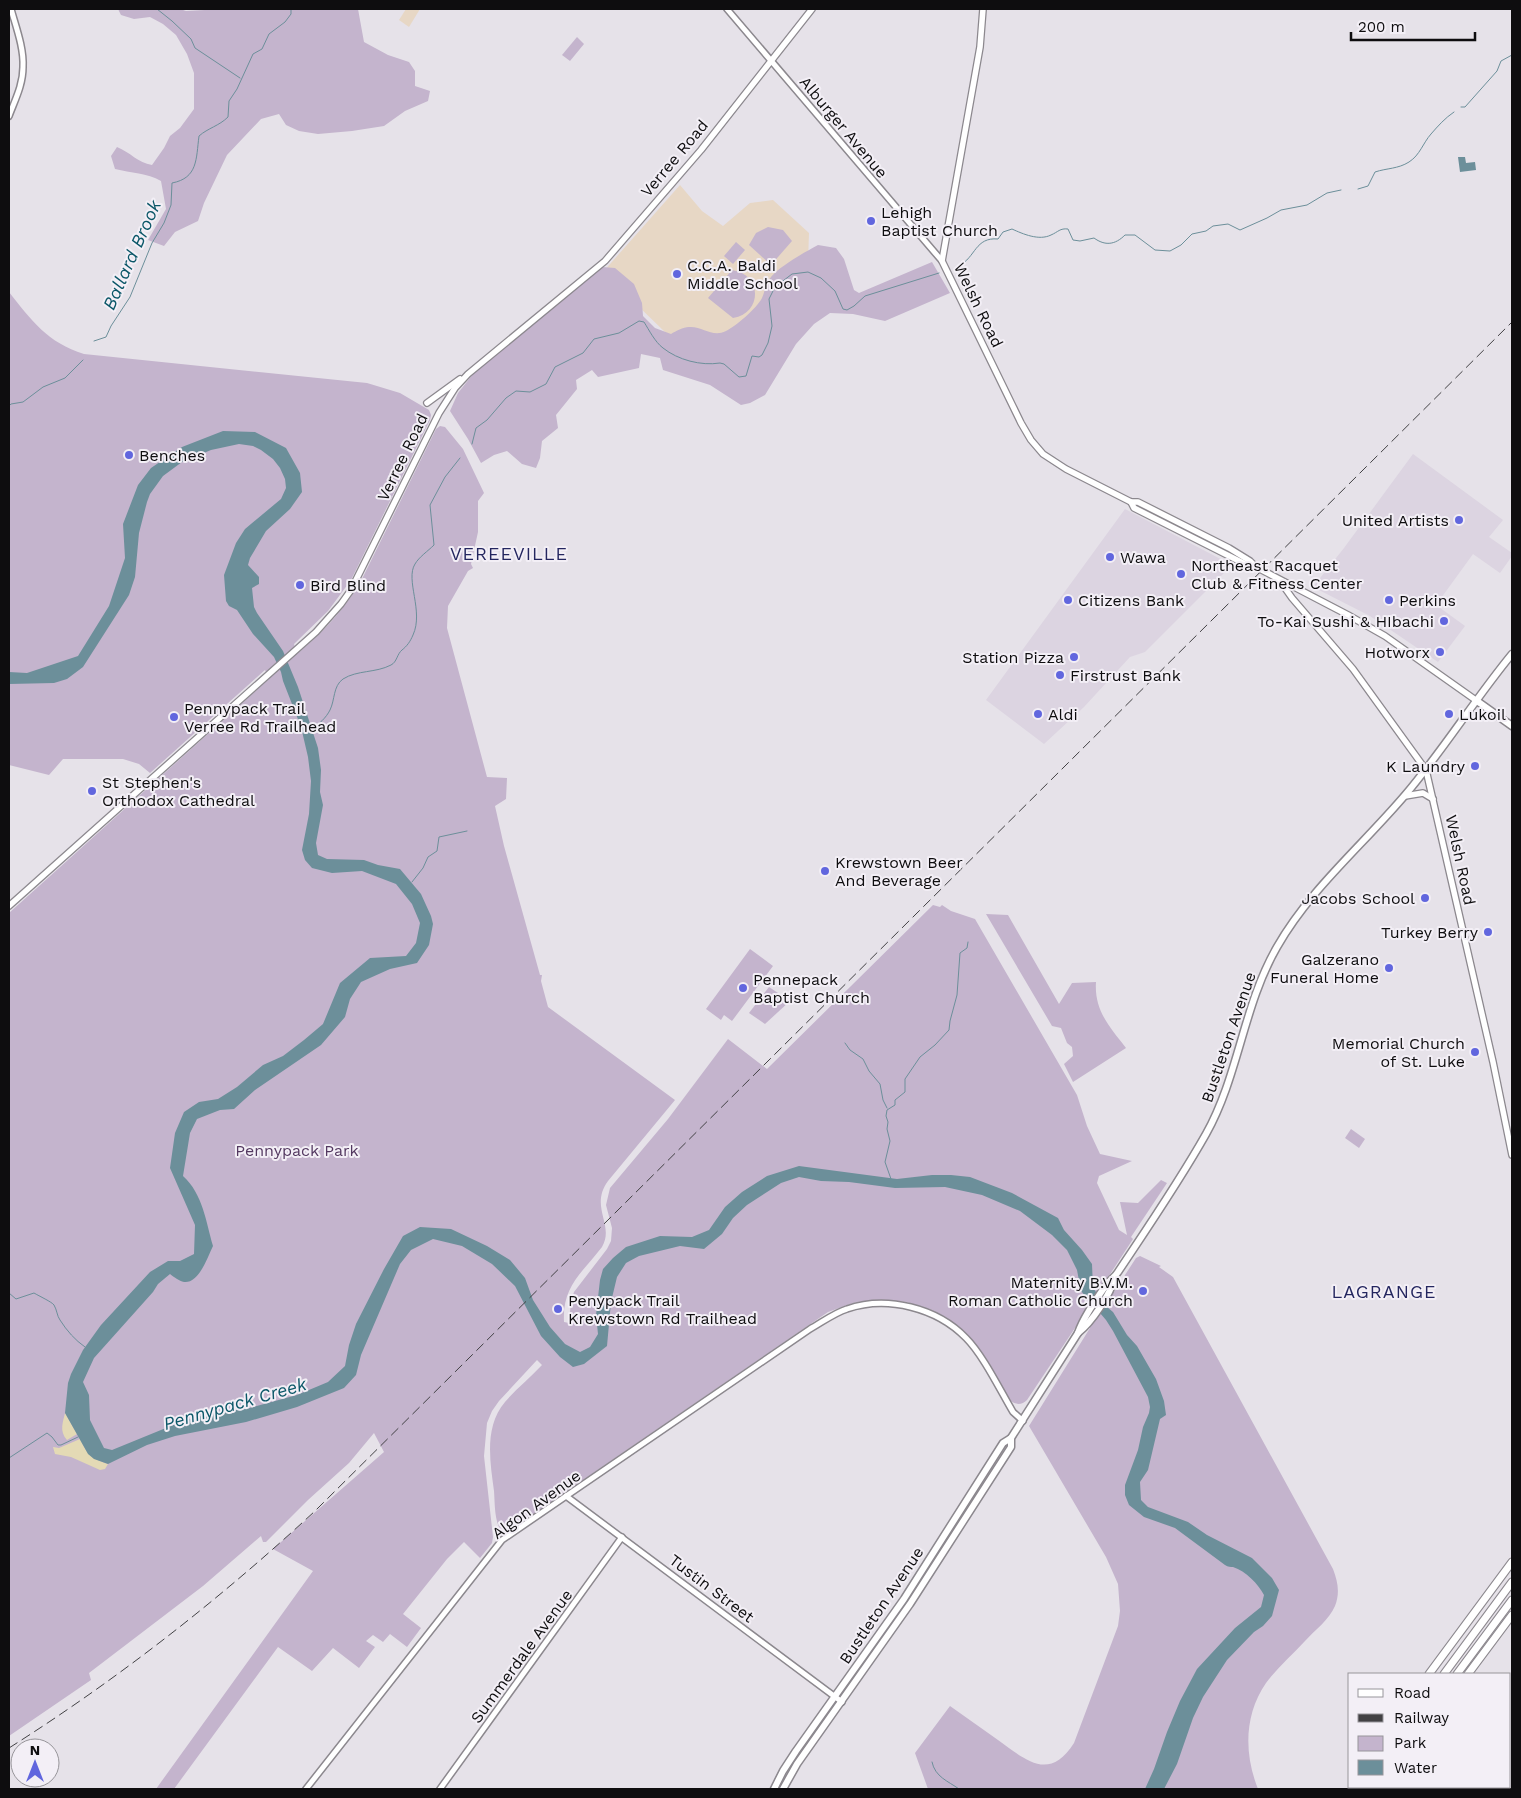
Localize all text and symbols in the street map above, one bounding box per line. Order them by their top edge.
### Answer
scale bar [1351,10,1475,42]
text: 200 m [1358,18,1405,36]
street label: Alburger Avenue [796,73,892,182]
street label: Verree Road [637,116,712,201]
water label: Ballard Brook [98,196,166,313]
place label: Lehigh Baptist Church [881,203,998,240]
marker: Lehigh Baptist Church [865,215,877,227]
place label: C.C.A. Baldi Middle School [687,256,798,293]
street label: Welsh Road [950,260,1007,351]
marker: C.C.A. Baldi Middle School [671,268,683,280]
street label: Verree Road [373,411,432,504]
place label: Benches [139,446,205,465]
marker: Benches [123,449,135,461]
place label: United Artists [1342,511,1449,530]
marker: United Artists [1453,514,1465,526]
district label: VEREEVILLE [450,543,568,564]
place label: Wawa [1120,548,1166,567]
marker: Wawa [1104,551,1116,563]
place label: Northeast Racquet Club & Fitness Center [1191,556,1363,593]
marker: Northeast Racquet Club & Fitness Center [1175,568,1187,580]
place label: Bird Blind [310,576,386,595]
marker: Bird Blind [294,579,306,591]
place label: Citizens Bank [1078,591,1184,610]
place label: Perkins [1399,591,1456,610]
marker: Citizens Bank [1062,594,1074,606]
marker: Perkins [1383,594,1395,606]
place label: To-Kai Sushi & HIbachi [1257,612,1434,631]
marker: To-Kai Sushi & HIbachi [1438,615,1450,627]
place label: Hotworx [1364,643,1430,662]
marker: Hotworx [1434,646,1446,658]
place label: Station Pizza [962,648,1064,667]
marker: Station Pizza [1068,651,1080,663]
place label: Firstrust Bank [1070,666,1181,685]
marker: Firstrust Bank [1054,669,1066,681]
place label: Pennypack Trail Verree Rd Trailhead [184,699,336,736]
place label: Aldi [1048,705,1078,724]
place label: Lukoil [1459,705,1506,724]
marker: Aldi [1032,708,1044,720]
marker: Lukoil [1443,708,1455,720]
marker: Pennypack Trail Verree Rd Trailhead [168,711,180,723]
place label: K Laundry [1386,757,1466,776]
marker: K Laundry [1469,760,1481,772]
place label: St Stephen's Orthodox Cathedral [102,773,255,810]
marker: St Stephen's Orthodox Cathedral [86,785,98,797]
street label: Welsh Road [1442,813,1479,907]
place label: Krewstown Beer And Beverage [835,853,963,890]
marker: Krewstown Beer And Beverage [819,865,831,877]
place label: Jacobs School [1301,889,1415,908]
marker: Jacobs School [1419,892,1431,904]
place label: Turkey Berry [1381,923,1479,942]
marker: Turkey Berry [1482,926,1494,938]
place label: Galzerano Funeral Home [1270,950,1379,987]
marker: Galzerano Funeral Home [1383,962,1395,974]
street label: Bustleton Avenue [1197,969,1260,1105]
place label: Pennepack Baptist Church [753,970,870,1007]
marker: Pennepack Baptist Church [737,982,749,994]
place label: Memorial Church of St. Luke [1332,1034,1465,1071]
marker: Memorial Church of St. Luke [1469,1046,1481,1058]
park label: Pennypack Park [235,1141,359,1160]
place label: Maternity B.V.M. Roman Catholic Church [948,1273,1133,1310]
district label: LAGRANGE [1332,1281,1436,1302]
marker: Maternity B.V.M. Roman Catholic Church [1137,1285,1149,1297]
place label: Penypack Trail Krewstown Rd Trailhead [568,1291,757,1328]
marker: Penypack Trail Krewstown Rd Trailhead [552,1303,564,1315]
water label: Pennypack Creek [161,1373,310,1434]
street label: Algon Avenue [488,1466,584,1543]
street label: Bustleton Avenue [835,1543,928,1667]
street label: Tustin Street [665,1550,758,1627]
street label: Summerdale Avenue [466,1586,576,1727]
legend [1348,1673,1511,1788]
text: Road [1394,1684,1431,1702]
text: Railway [1394,1709,1449,1727]
text: Park [1394,1734,1427,1752]
north arrow [10,1738,60,1788]
text: N [30,1742,40,1758]
text: Water [1394,1759,1437,1777]

